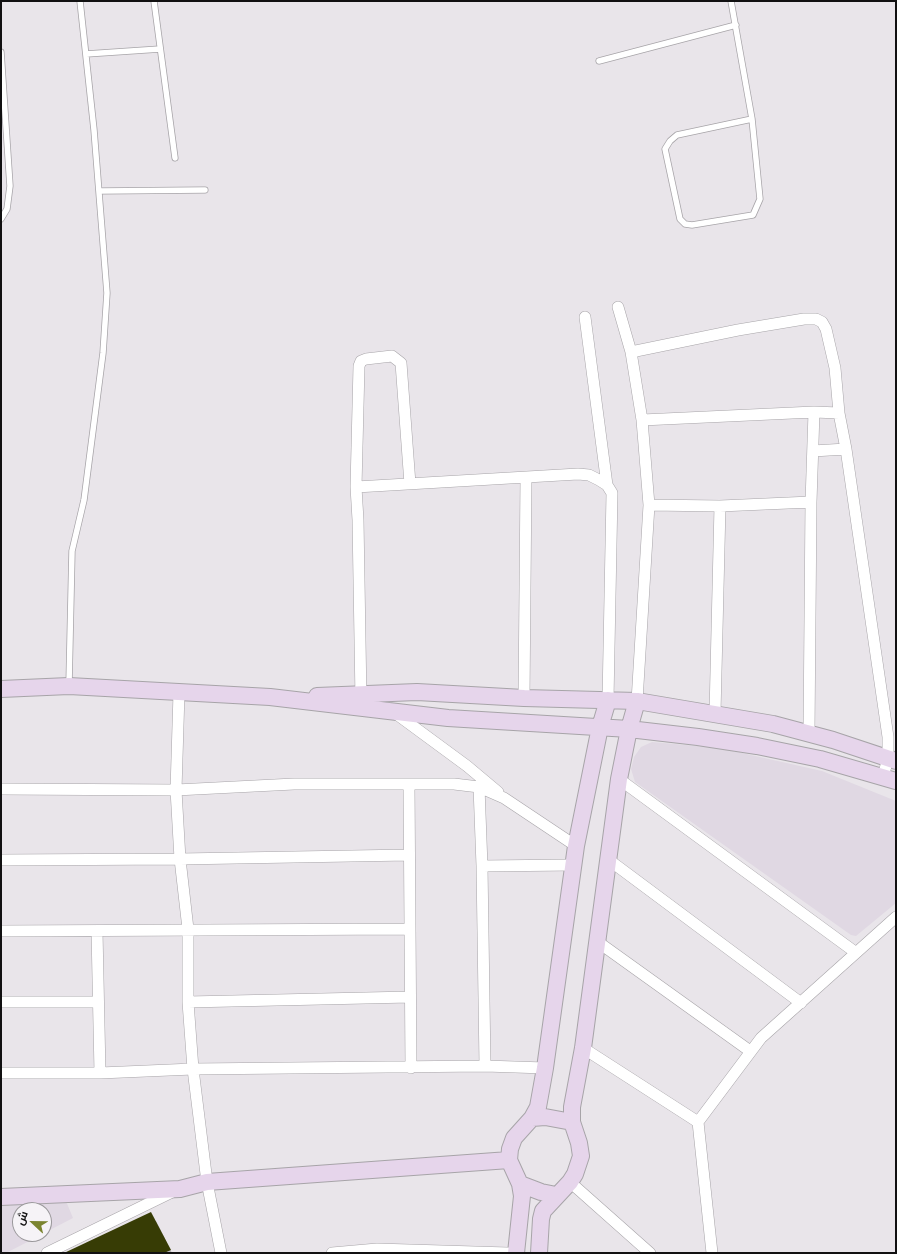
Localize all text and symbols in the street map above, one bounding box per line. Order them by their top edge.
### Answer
north arrow [12,1202,52,1242]
text: ش [14,1209,30,1227]

